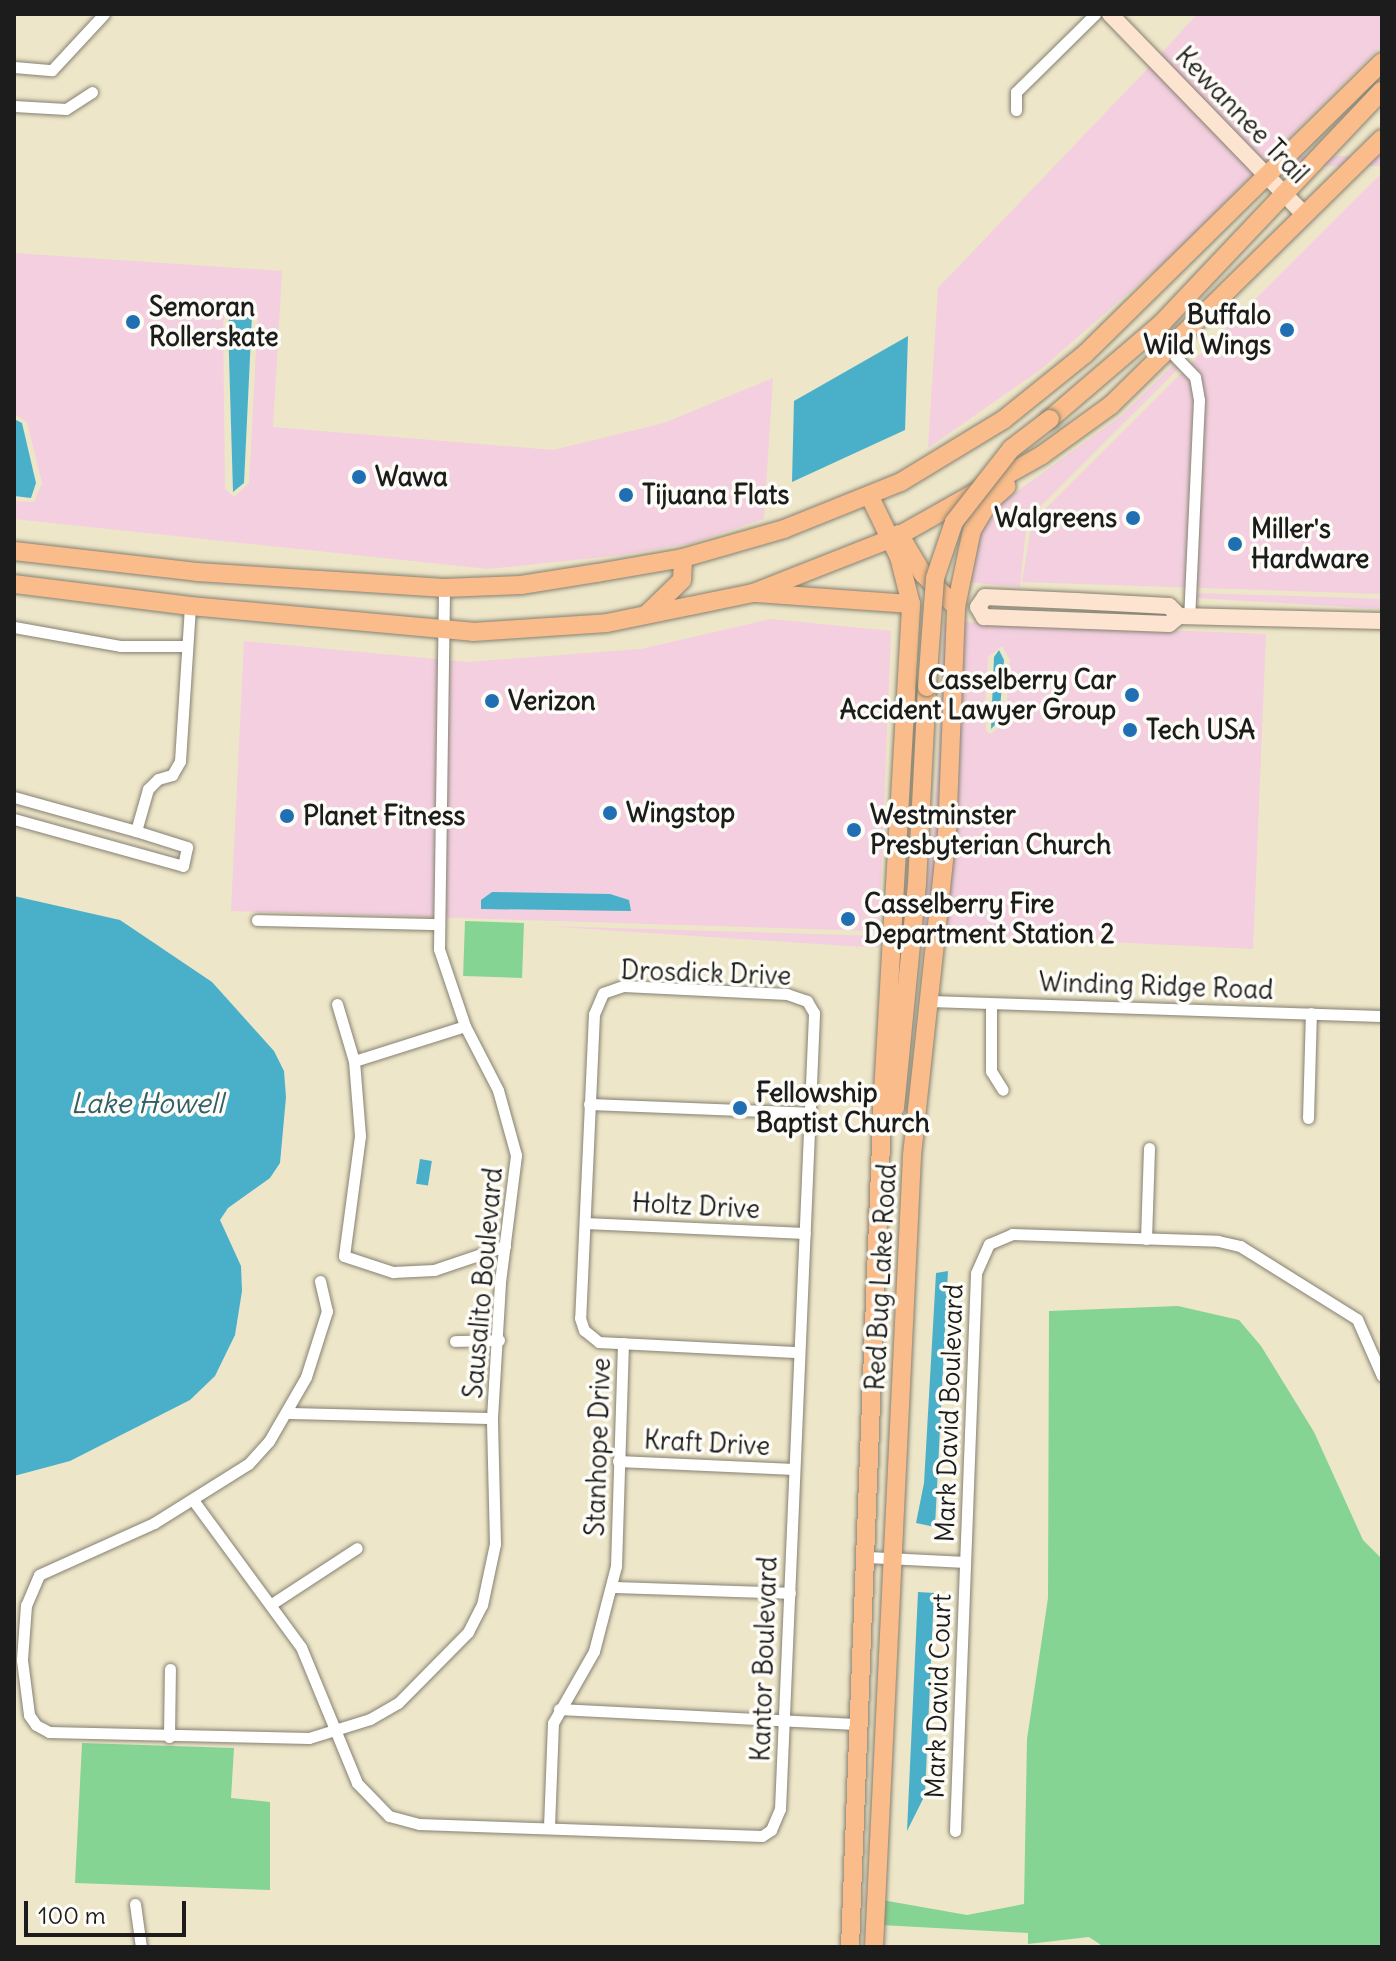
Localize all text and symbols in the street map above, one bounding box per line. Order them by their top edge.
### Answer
street label: Kewannee Trail [1169,40,1315,190]
place label: Semoran Rollerskate [149,291,278,352]
place label: Buffalo Wild Wings [1143,299,1271,360]
marker: Semoran Rollerskate [124,313,142,331]
marker: Buffalo Wild Wings [1278,321,1296,339]
place label: Wawa [375,461,448,493]
marker: Wawa [350,468,368,486]
place label: Tijuana Flats [642,479,789,511]
marker: Tijuana Flats [617,486,635,504]
place label: Walgreens [994,502,1117,534]
marker: Walgreens [1124,509,1142,527]
place label: Miller's Hardware [1251,513,1369,574]
marker: Miller's Hardware [1226,535,1244,553]
place label: Casselberry Car Accident Lawyer Group [840,664,1116,726]
place label: Verizon [508,685,596,717]
marker: Casselberry Car Accident Lawyer Group [1123,686,1141,704]
marker: Verizon [483,692,501,710]
place label: Tech USA [1146,714,1255,746]
marker: Tech USA [1121,721,1139,739]
place label: Wingstop [626,797,735,829]
place label: Westminster Presbyterian Church [870,799,1111,860]
place label: Planet Fitness [303,800,465,832]
marker: Wingstop [601,804,619,822]
marker: Planet Fitness [278,807,296,825]
marker: Westminster Presbyterian Church [845,821,863,839]
place label: Casselberry Fire Department Station 2 [864,888,1114,950]
marker: Casselberry Fire Department Station 2 [839,910,857,928]
street label: Drosdick Drive [620,954,792,992]
street label: Winding Ridge Road [1038,966,1274,1006]
place label: Fellowship Baptist Church [756,1077,930,1138]
water label: Lake Howell [71,1086,223,1120]
marker: Fellowship Baptist Church [731,1099,749,1117]
street label: Red Bug Lake Road [859,1163,903,1391]
street label: Sausalito Boulevard [457,1166,509,1400]
street label: Holtz Drive [631,1187,761,1225]
street label: Mark David Boulevard [929,1283,969,1543]
street label: Stanhope Drive [579,1357,617,1537]
street label: Kraft Drive [643,1424,771,1462]
street label: Kantor Boulevard [745,1556,783,1762]
street label: Mark David Court [919,1593,957,1799]
scale bar [28,1885,190,1935]
text: 100 m [38,1900,106,1930]

